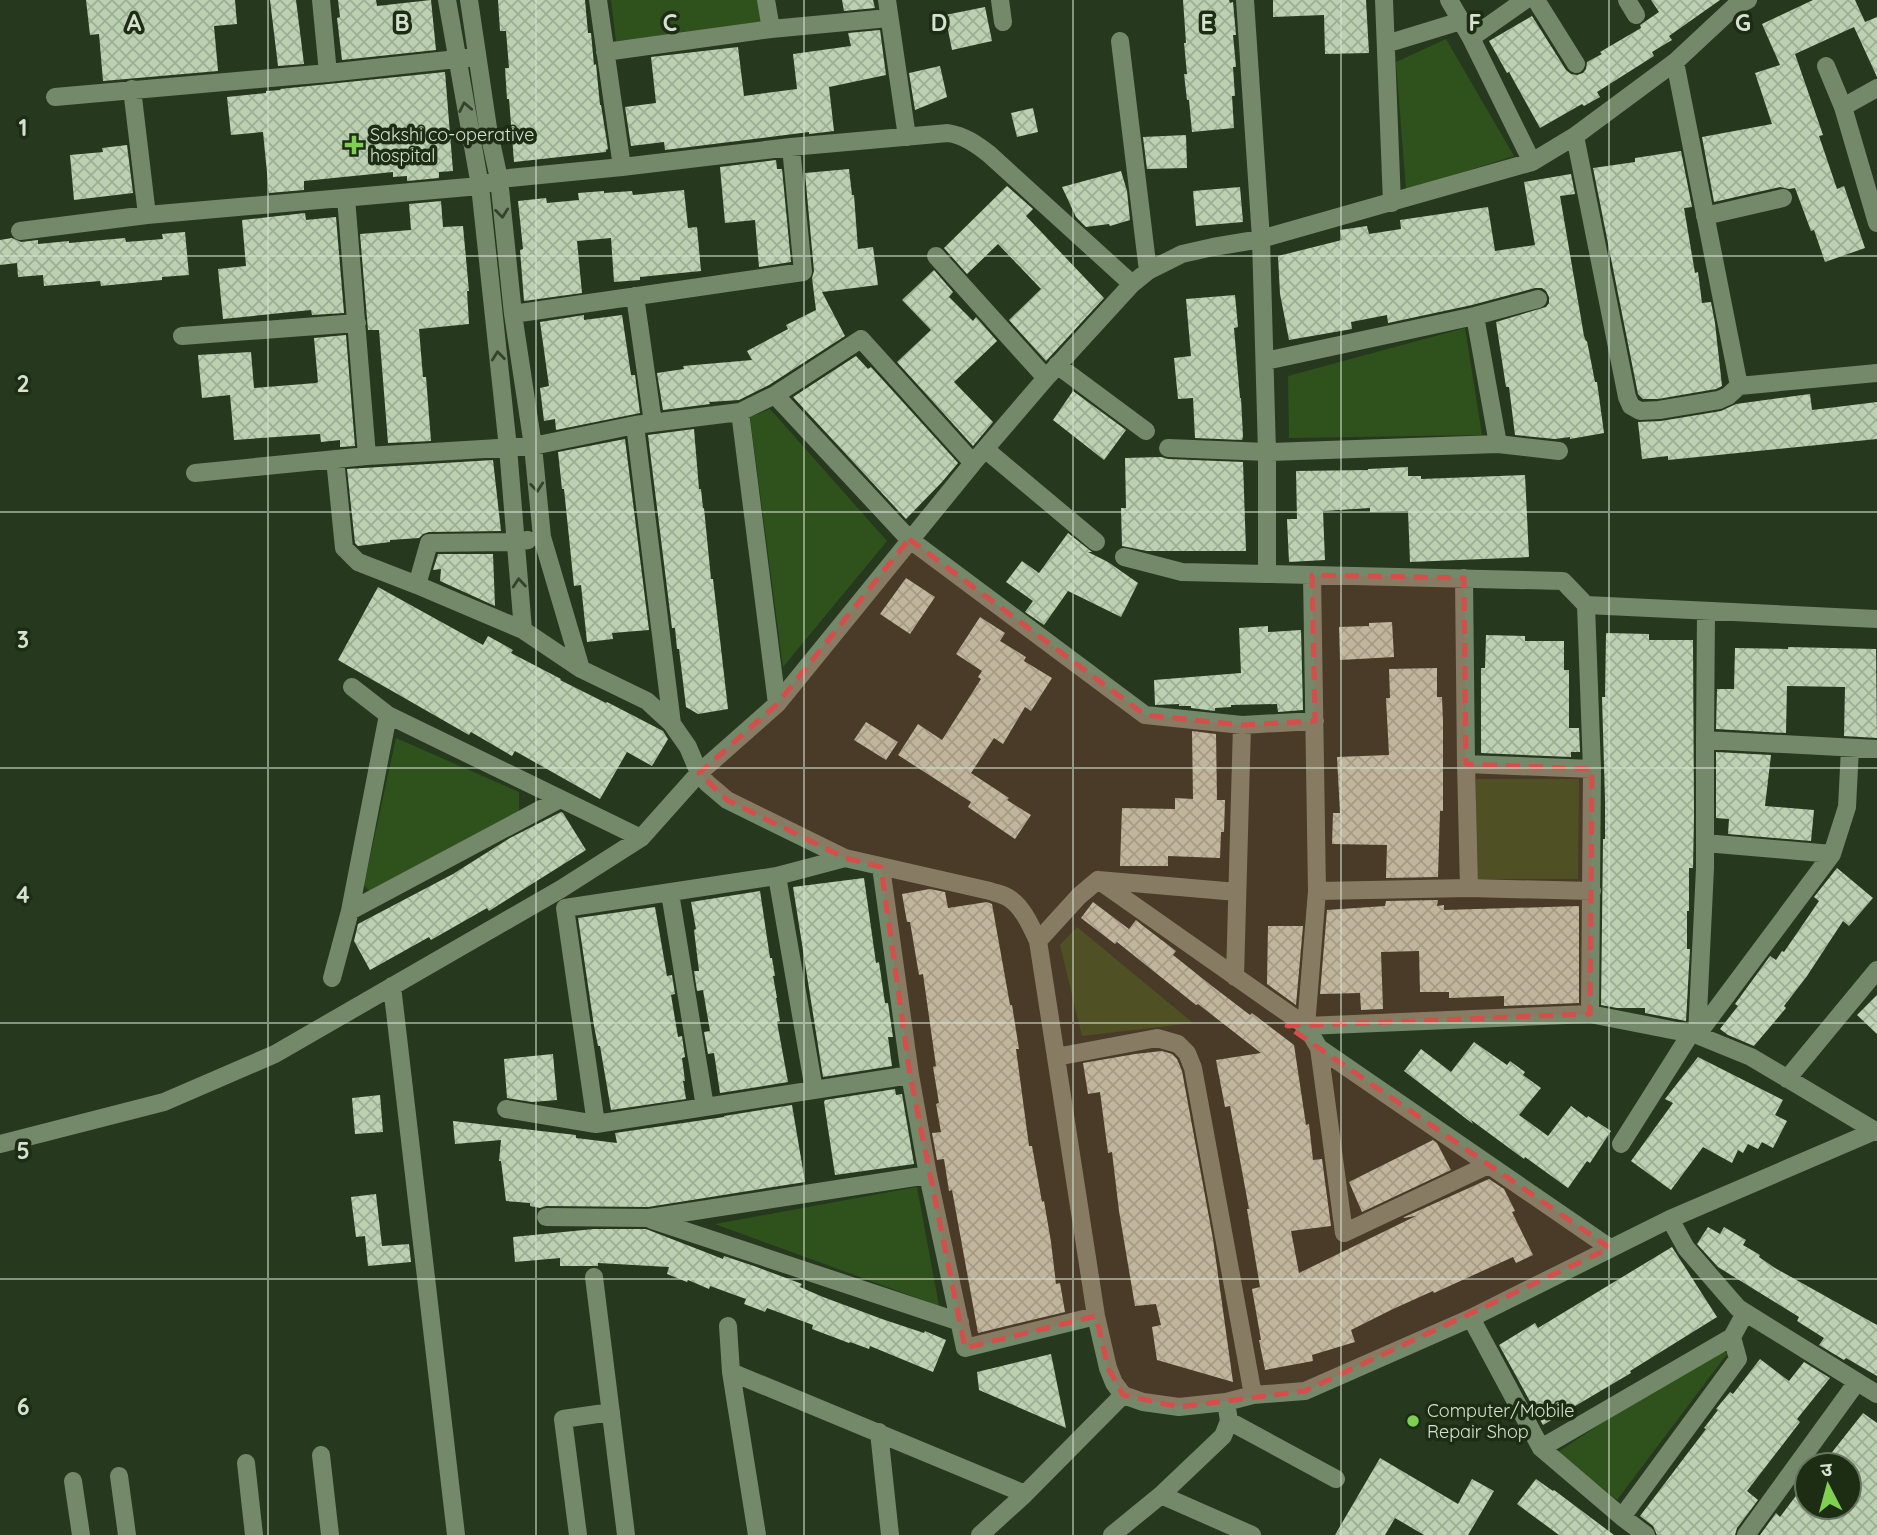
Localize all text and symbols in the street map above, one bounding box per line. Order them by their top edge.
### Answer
text: A [127,8,142,37]
text: B [394,8,410,37]
text: C [663,8,677,37]
text: D [931,8,947,37]
text: E [1200,8,1214,37]
text: F [1469,8,1481,37]
text: G [1735,8,1751,37]
one-way arrow [458,101,473,112]
text: 1 [19,113,27,142]
place label: Sakshi co-operative hospital [370,123,534,167]
marker: Sakshi co-operative hospital [344,135,364,155]
one-way arrow [494,207,509,218]
one-way arrow [491,350,506,361]
text: 2 [16,369,30,398]
one-way arrow [529,482,544,493]
one-way arrow [512,577,527,588]
text: 3 [17,625,29,654]
text: 4 [16,880,30,909]
text: 5 [16,1136,30,1165]
text: 6 [17,1392,29,1421]
place label: Computer/Mobile Repair Shop [1427,1399,1574,1443]
marker: Computer/Mobile Repair Shop [1405,1413,1421,1429]
north arrow [1793,1451,1863,1521]
text: उ [1819,1456,1834,1482]

